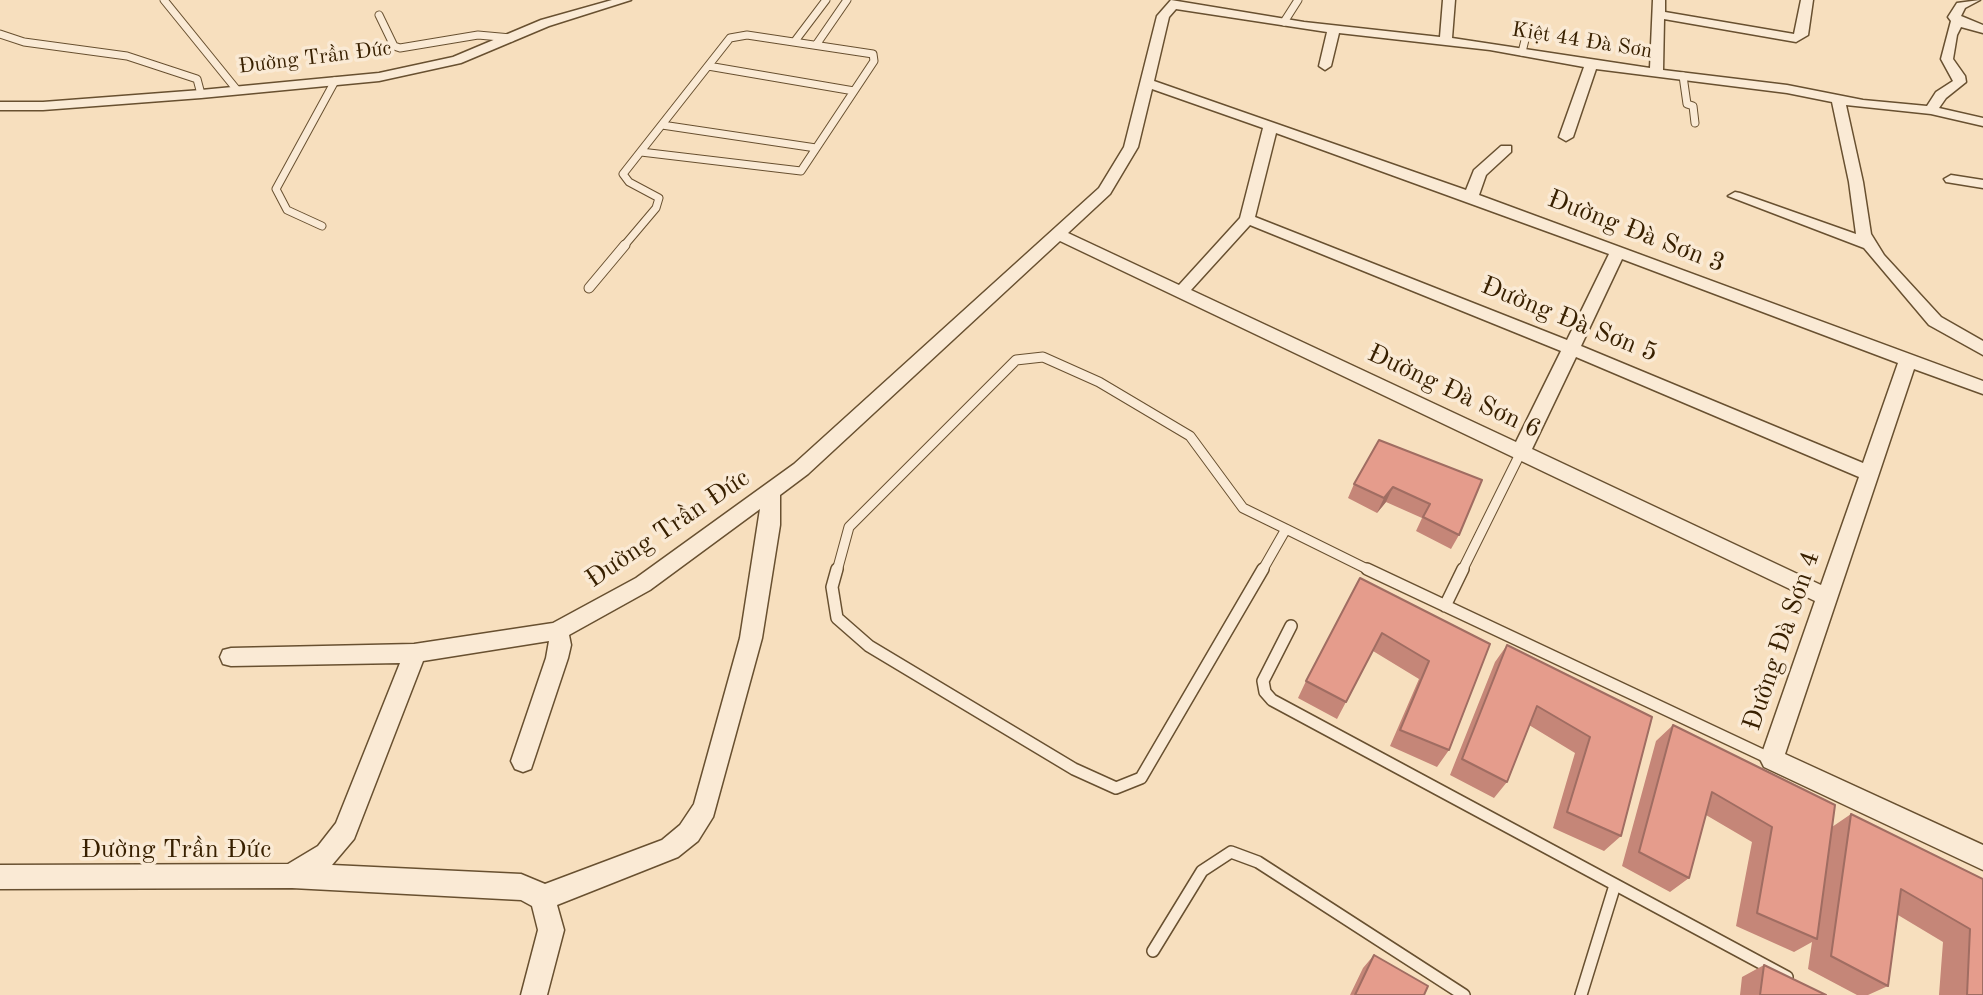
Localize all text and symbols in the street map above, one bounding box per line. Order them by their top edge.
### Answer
street label: Kiệt 44 Đà Sơn [1510,17,1654,65]
street label: Đường Trần Đức [237,36,393,80]
street label: Đường Đà Sơn 3 [1543,184,1729,280]
street label: Đường Đà Sơn 5 [1476,270,1662,370]
street label: Đường Đà Sơn 6 [1362,338,1546,446]
street label: Đường Trần Đức [580,463,756,595]
street label: Đường Đà Sơn 4 [1737,547,1827,735]
street label: Đường Trần Đức [81,834,271,866]

